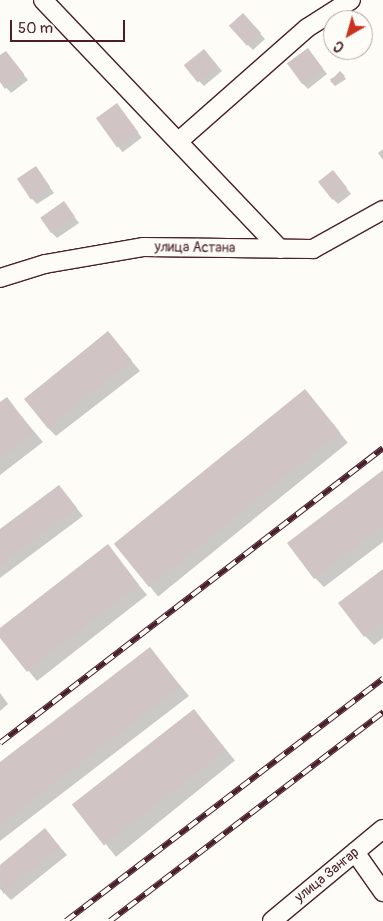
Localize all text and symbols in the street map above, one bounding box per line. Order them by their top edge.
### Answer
scale bar [12,10,128,42]
north arrow [323,10,373,60]
text: 50 m [18,19,53,38]
text: С [330,37,348,56]
street label: улица Астана [154,239,236,257]
street label: улица Зангар [292,844,362,906]

